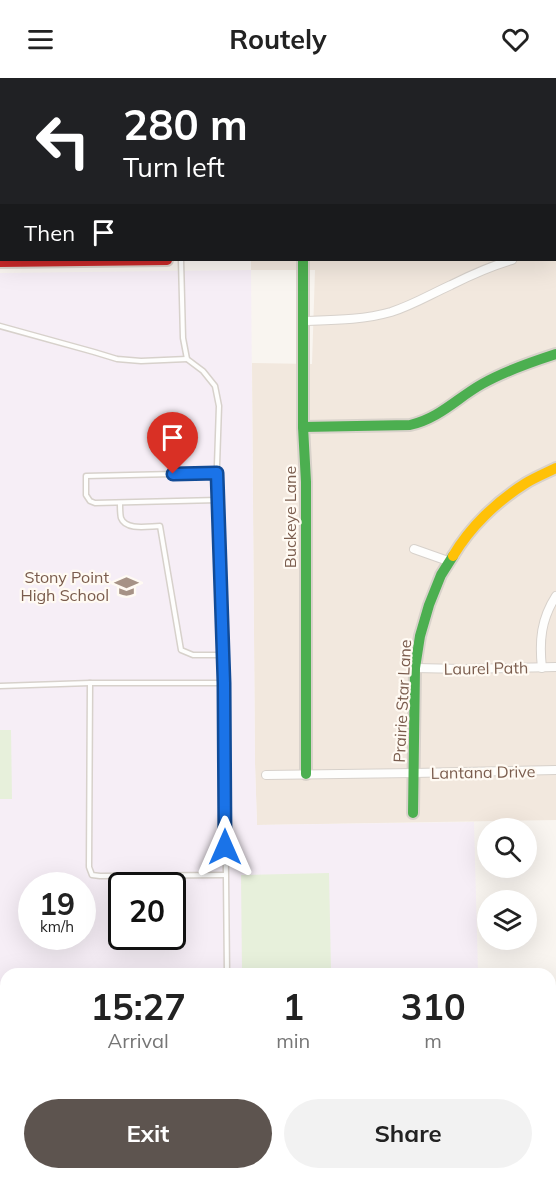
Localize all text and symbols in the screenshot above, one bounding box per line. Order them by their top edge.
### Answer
text: Routely [229,22,327,56]
icon: menu [24,23,57,56]
icon: heart [499,23,532,56]
text: 280 m [123,98,248,151]
icon: left [24,102,102,180]
text: Turn left [123,150,225,184]
icon: arrive [87,216,120,249]
text: Then [24,219,75,247]
pin [147,412,198,474]
icon: arrive [156,421,189,454]
street label: Buckeye Lane [280,466,300,568]
place label: Stony Point High School [20,567,109,605]
school or university icon: Stony Point High School [114,573,140,599]
street label: Prairie Star Lane [389,639,415,763]
street label: Laurel Path [444,657,528,679]
street label: Lantana Drive [430,761,536,783]
position arrow [193,815,257,879]
map controls [477,818,537,950]
button: search [477,818,537,878]
speed limit sign: 20 [108,872,186,950]
text: 19 [39,885,75,923]
button: layers [477,890,537,950]
text: km/h [40,917,74,936]
text: 15:27 [90,984,186,1029]
text: 1 [282,984,304,1029]
text: 310 [401,984,466,1029]
text: Arrival [108,1028,169,1053]
text: min [276,1028,310,1053]
text: m [424,1028,442,1053]
button: Exit [24,1099,272,1168]
button: Share [284,1099,532,1168]

